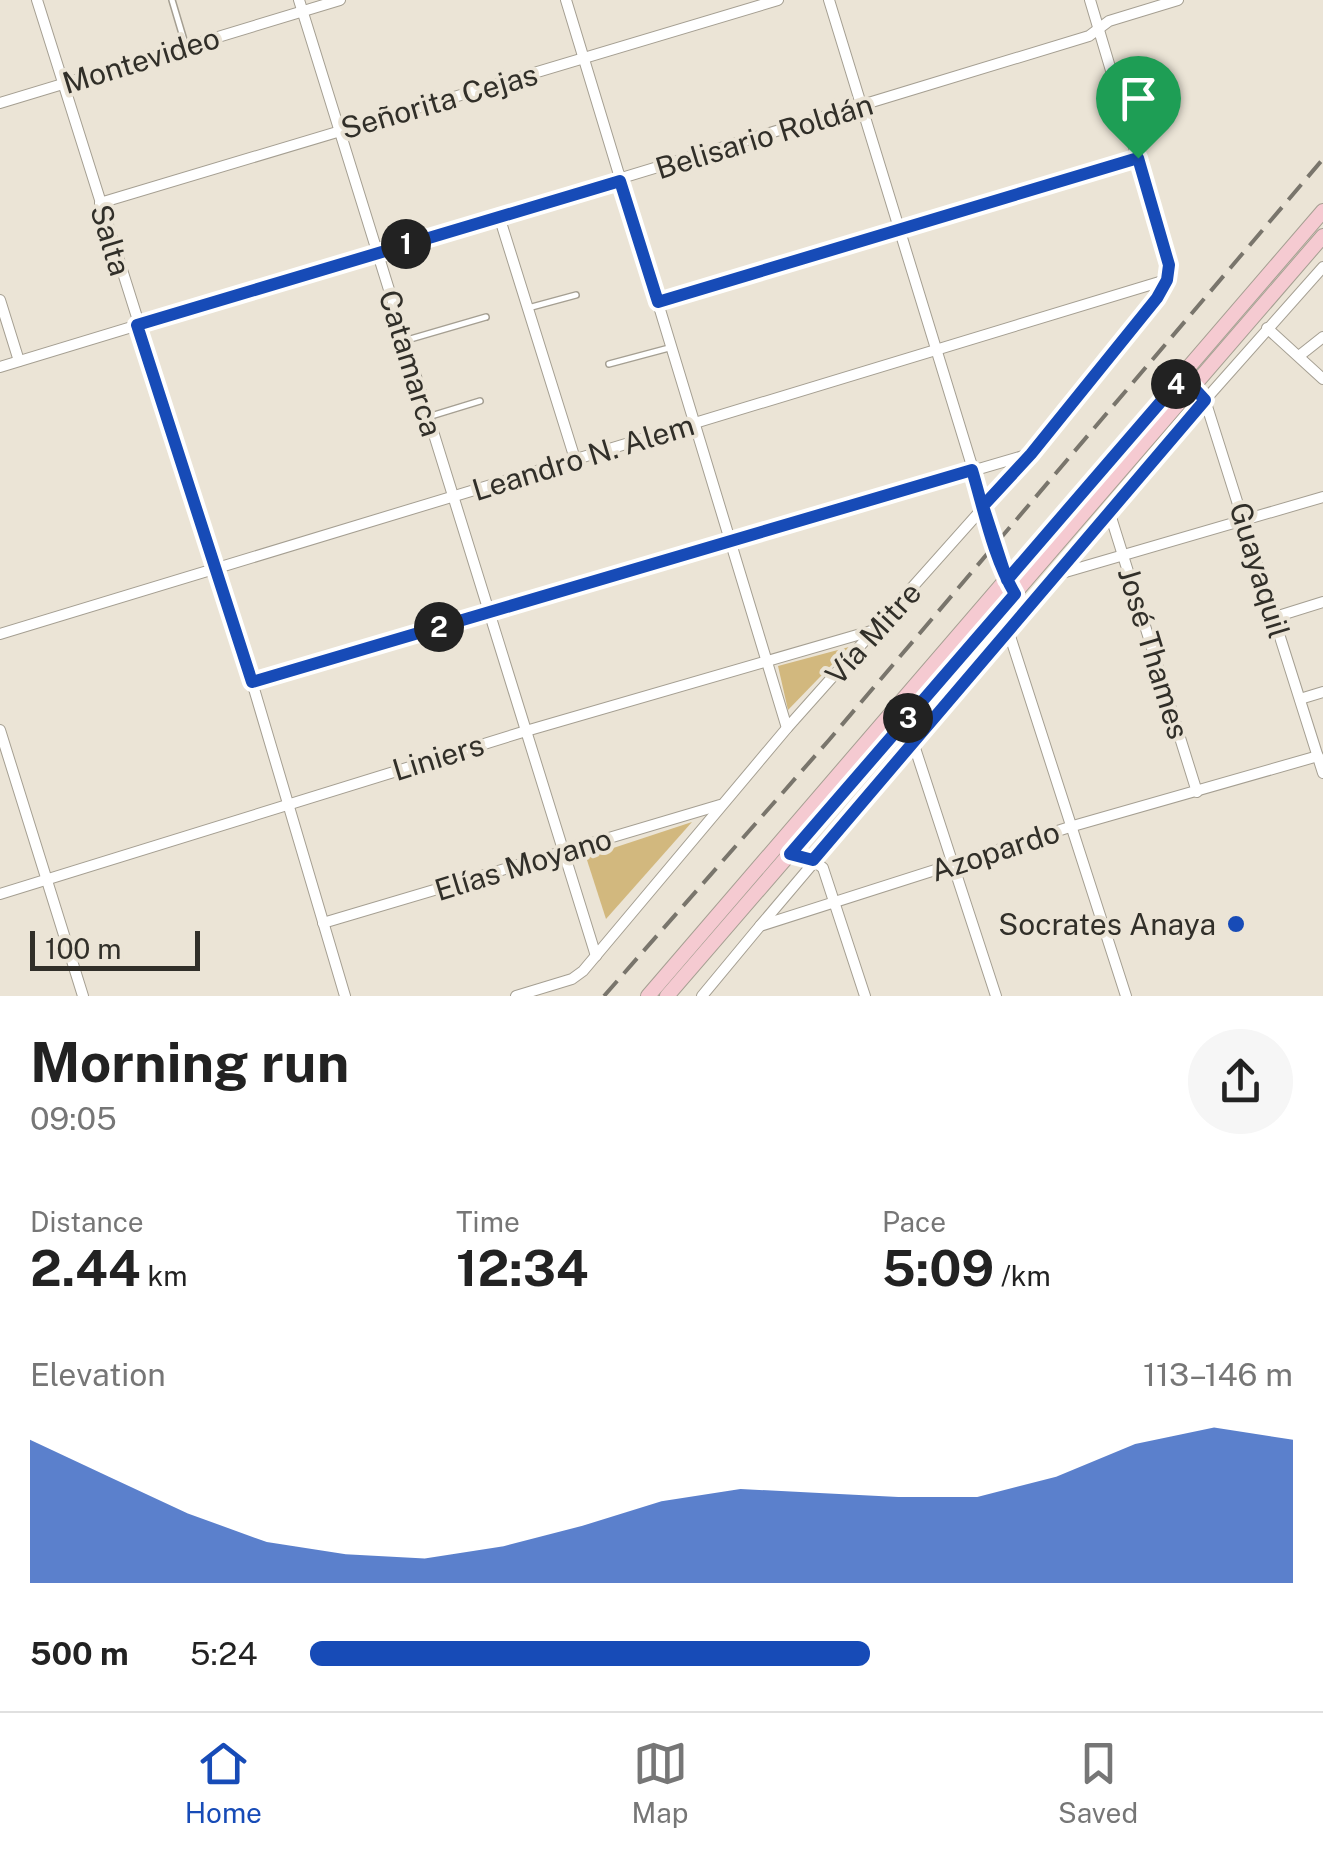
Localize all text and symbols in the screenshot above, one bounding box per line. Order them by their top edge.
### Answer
street label: Montevideo [58,19,224,101]
street label: Señorita Cejas [336,56,542,146]
pin [1096,56,1181,159]
icon: arrive [1111,71,1166,126]
street label: Belisario Roldán [651,86,877,186]
street label: Salta [83,200,139,280]
pin: 1 [381,219,431,269]
text: 1 [400,227,412,260]
street label: Catamarca [372,285,450,441]
pin: 4 [1151,359,1201,409]
text: 4 [1167,367,1185,400]
street label: Leandro N. Alem [468,406,698,508]
street label: Guayaquil [1222,498,1298,642]
street label: José Thames [1111,563,1197,743]
street label: Vía Mitre [818,574,928,692]
pin: 2 [414,602,464,652]
text: 2 [430,610,448,643]
pin: 3 [883,693,933,743]
text: 3 [899,701,917,734]
street label: Liniers [388,726,488,788]
street label: Azopardo [926,813,1064,889]
street label: Elías Moyano [430,820,616,908]
place label: Socrates Anaya [998,906,1216,942]
marker: Socrates Anaya [1225,913,1247,935]
scale bar [30,926,200,970]
text: 100 m [45,932,122,965]
button: share [1188,1029,1293,1134]
text: Morning run [30,1030,349,1094]
text: 09:05 [30,1100,117,1137]
text: Distance [30,1205,144,1238]
text: Time [456,1205,520,1238]
text: Pace [882,1205,946,1238]
text: 2.44 [30,1238,141,1297]
text: 12:34 [456,1238,589,1297]
text: 5:09 [882,1238,994,1297]
text: km [141,1259,187,1292]
text: /km [994,1259,1051,1292]
text: Elevation [30,1356,166,1393]
text: 113–146 m [1143,1356,1293,1393]
text: 500 m [30,1635,129,1672]
text: 5:24 [190,1635,258,1672]
tab: Home [185,1736,262,1829]
tab: Map [632,1736,688,1829]
tab: Saved [1058,1736,1138,1829]

